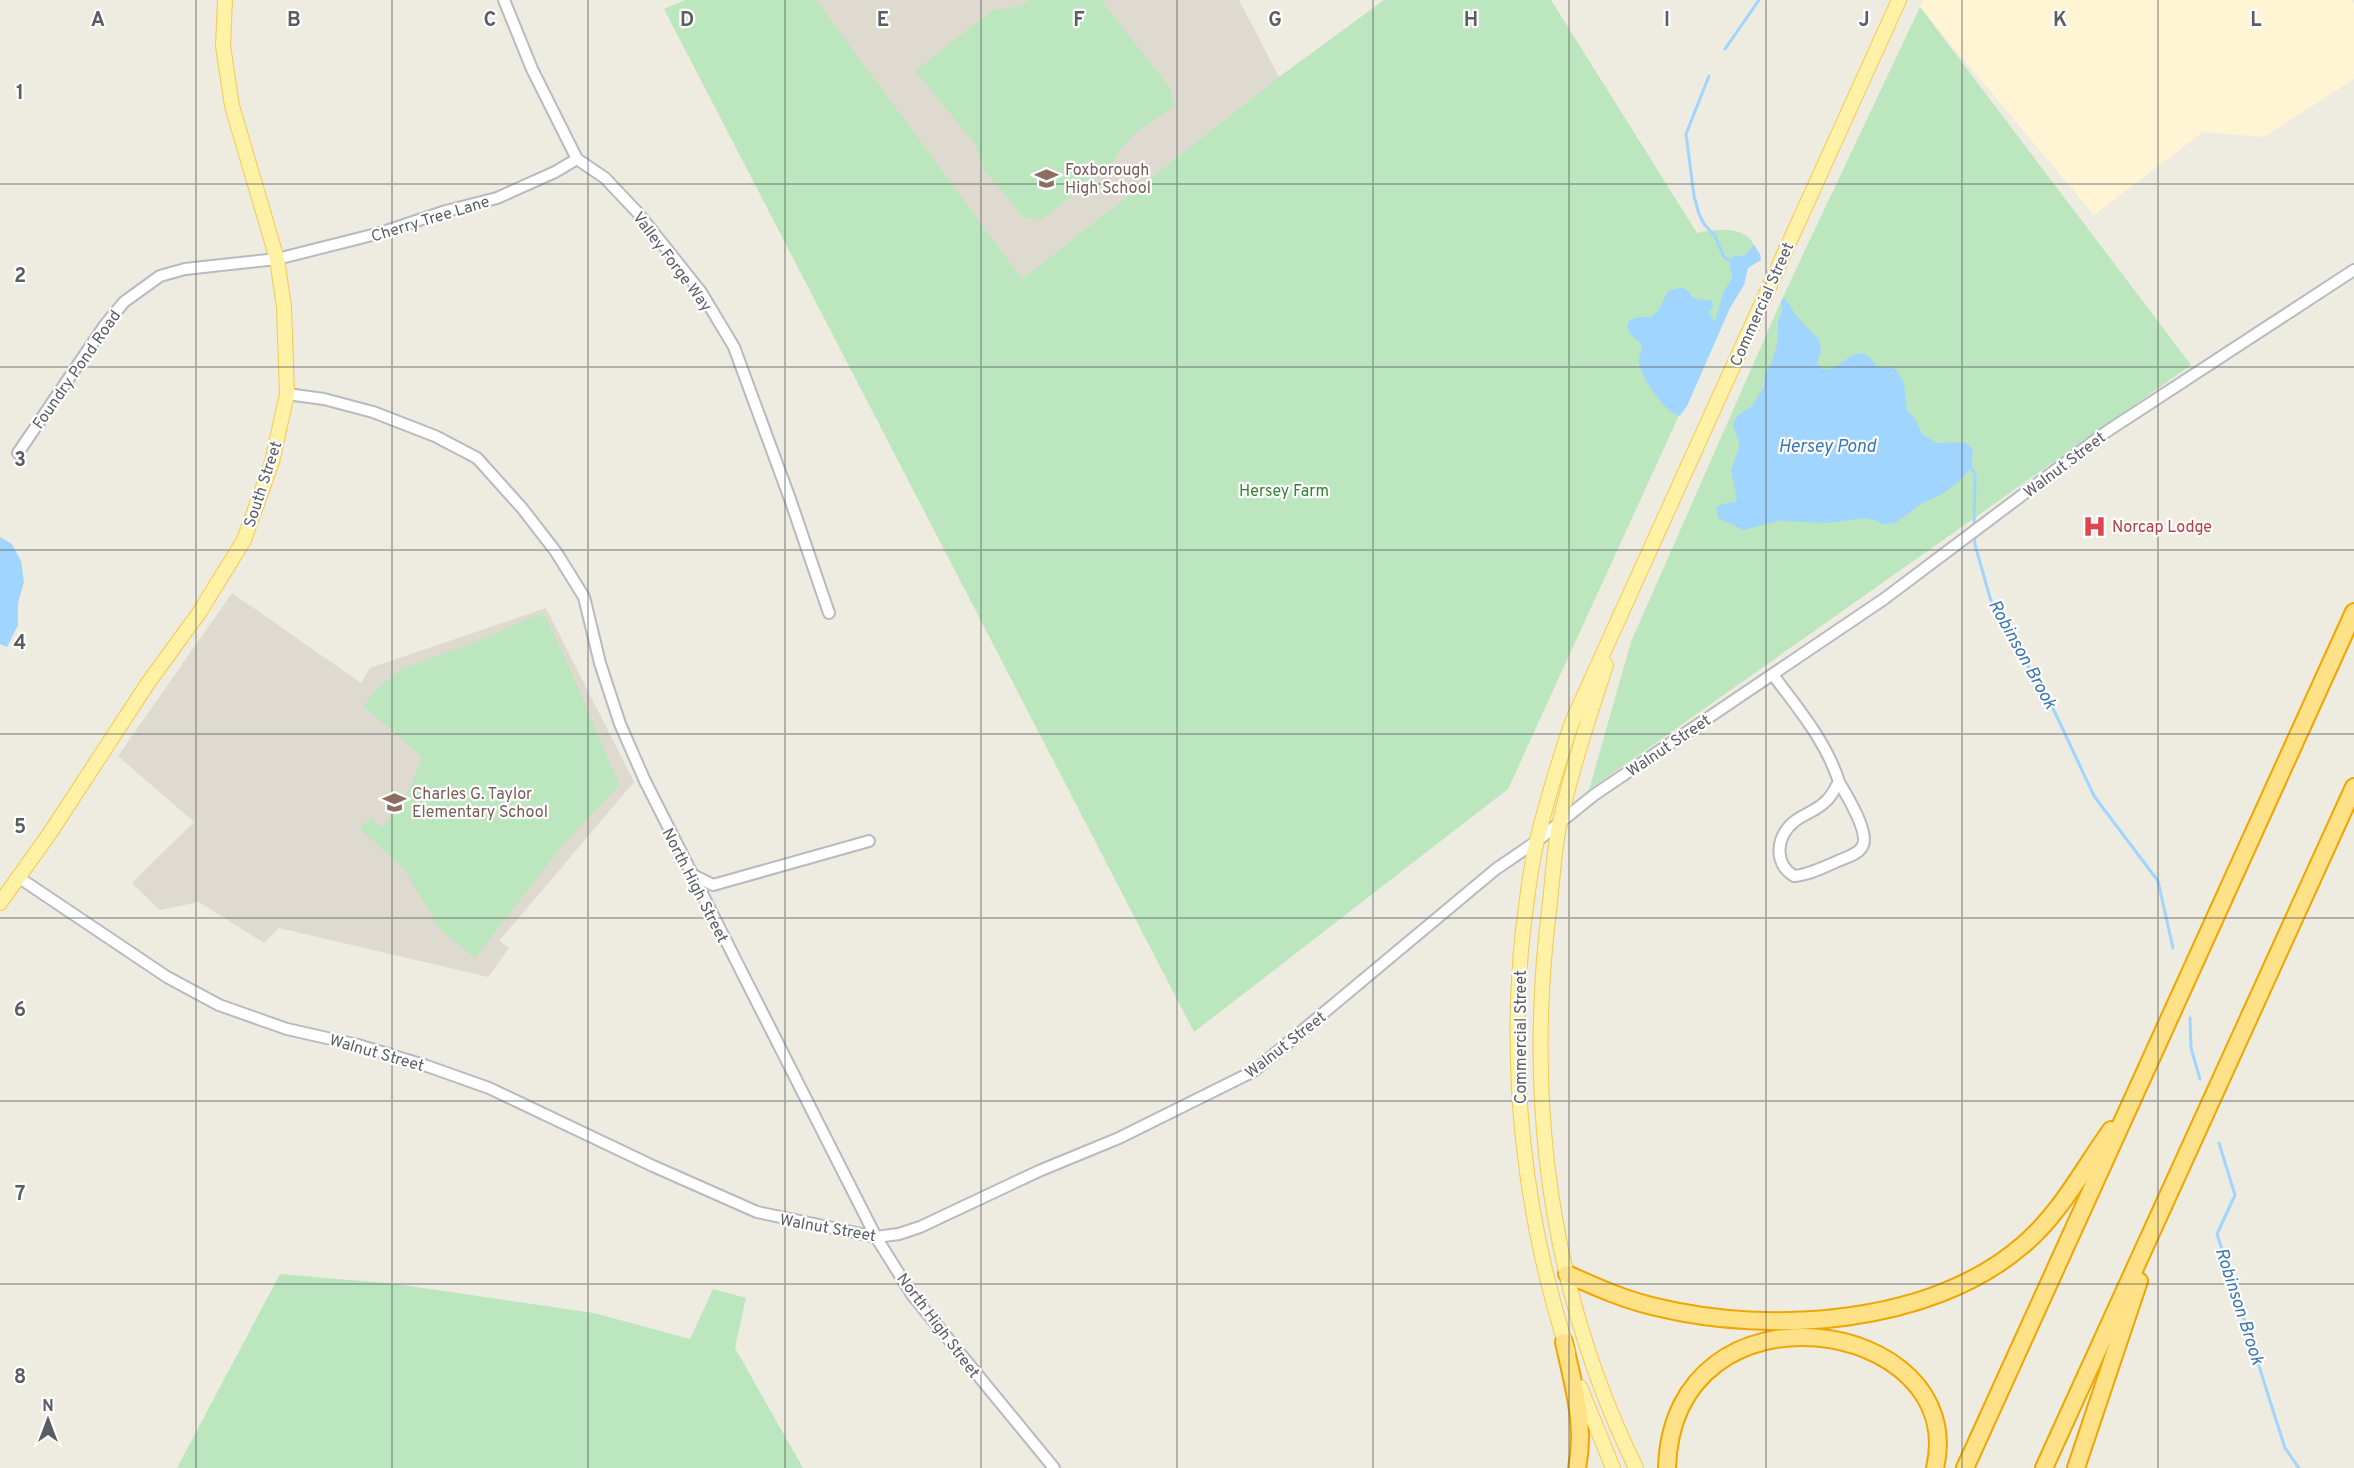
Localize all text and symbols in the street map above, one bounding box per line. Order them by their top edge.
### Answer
text: A [91,8,105,34]
text: B [287,8,301,34]
text: C [484,8,496,34]
text: D [680,8,694,34]
text: E [877,8,889,34]
text: F [1073,8,1085,34]
text: G [1268,8,1282,34]
text: H [1464,8,1478,34]
text: I [1664,8,1670,34]
text: J [1858,8,1870,34]
text: K [2053,8,2067,34]
text: L [2250,8,2262,34]
text: 1 [16,81,24,107]
place label: Foxborough High School [1065,161,1151,199]
school or university icon: Foxborough High School [1034,165,1060,191]
street label: Cherry Tree Lane [369,192,492,247]
street label: Valley Forge Way [627,208,715,316]
street label: Commercial Street [1726,240,1799,370]
text: 2 [14,264,26,290]
street label: Foundry Pond Road [29,307,126,433]
street label: Walnut Street [2020,428,2110,503]
water label: Hersey Pond [1778,436,1877,459]
street label: South Street [241,439,287,530]
text: 3 [14,448,26,474]
park label: Hersey Farm [1239,482,1329,502]
hospital icon: Norcap Lodge [2081,513,2107,539]
place label: Norcap Lodge [2112,518,2212,538]
water label: Robinson Brook [1982,596,2062,714]
text: 4 [14,631,26,657]
street label: Walnut Street [1623,711,1715,782]
place label: Charles G. Taylor Elementary School [412,785,548,823]
school or university icon: Charles G. Taylor Elementary School [381,789,407,815]
text: 5 [14,815,26,841]
street label: North High Street [657,825,732,947]
street label: Commercial Street [1512,970,1532,1104]
text: 6 [14,998,26,1024]
street label: Walnut Street [1242,1008,1331,1083]
street label: Walnut Street [327,1031,426,1077]
text: 7 [15,1182,25,1208]
street label: Walnut Street [778,1211,877,1247]
water label: Robinson Brook [2209,1245,2269,1369]
street label: North High Street [891,1270,983,1383]
text: 8 [14,1365,26,1391]
north arrow [18,1390,78,1450]
text: N [42,1397,54,1417]

